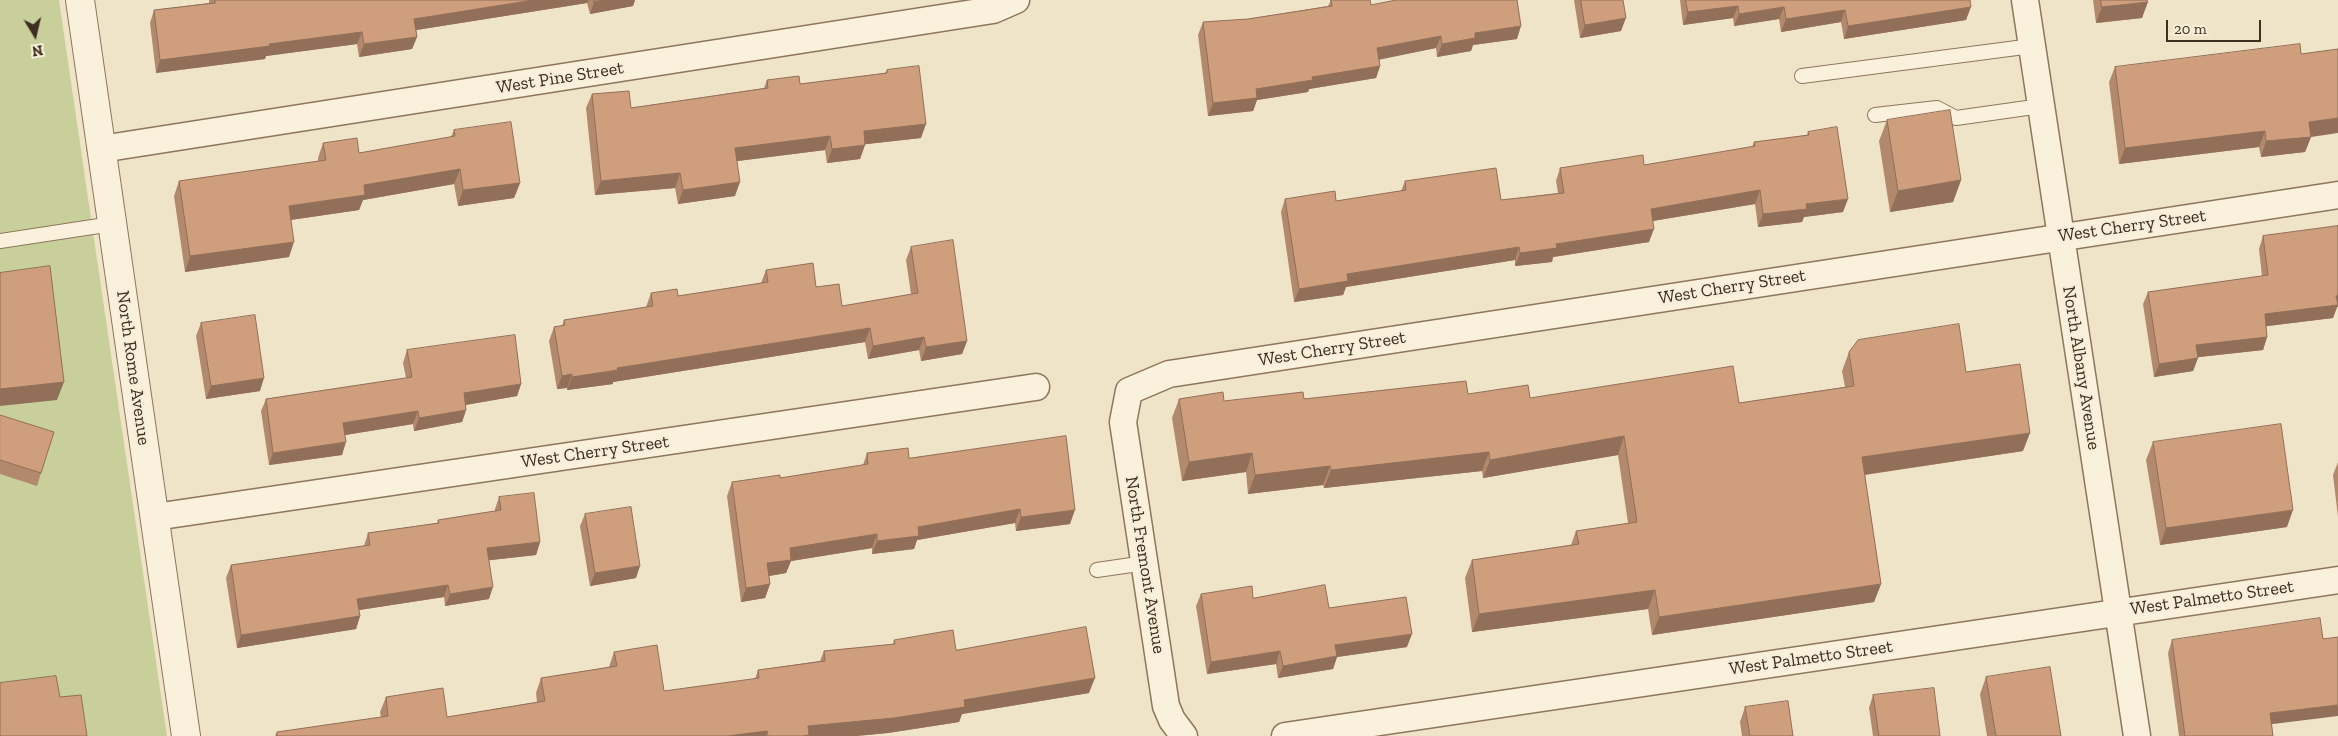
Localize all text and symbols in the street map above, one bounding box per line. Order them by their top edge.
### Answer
north arrow [10,10,60,60]
scale bar [2168,10,2263,42]
text: 20 m [2174,20,2207,38]
text: N [31,41,44,60]
street label: West Pine Street [495,57,625,99]
street label: West Cherry Street [2057,205,2207,247]
street label: West Cherry Street [1657,265,1807,309]
street label: North Albany Avenue [2057,285,2105,451]
street label: North Rome Avenue [111,289,155,447]
street label: West Cherry Street [1257,327,1407,371]
street label: West Cherry Street [520,431,670,473]
street label: North Fremont Avenue [1120,475,1170,655]
street label: West Palmetto Street [2129,576,2295,620]
street label: West Palmetto Street [1728,636,1894,680]

